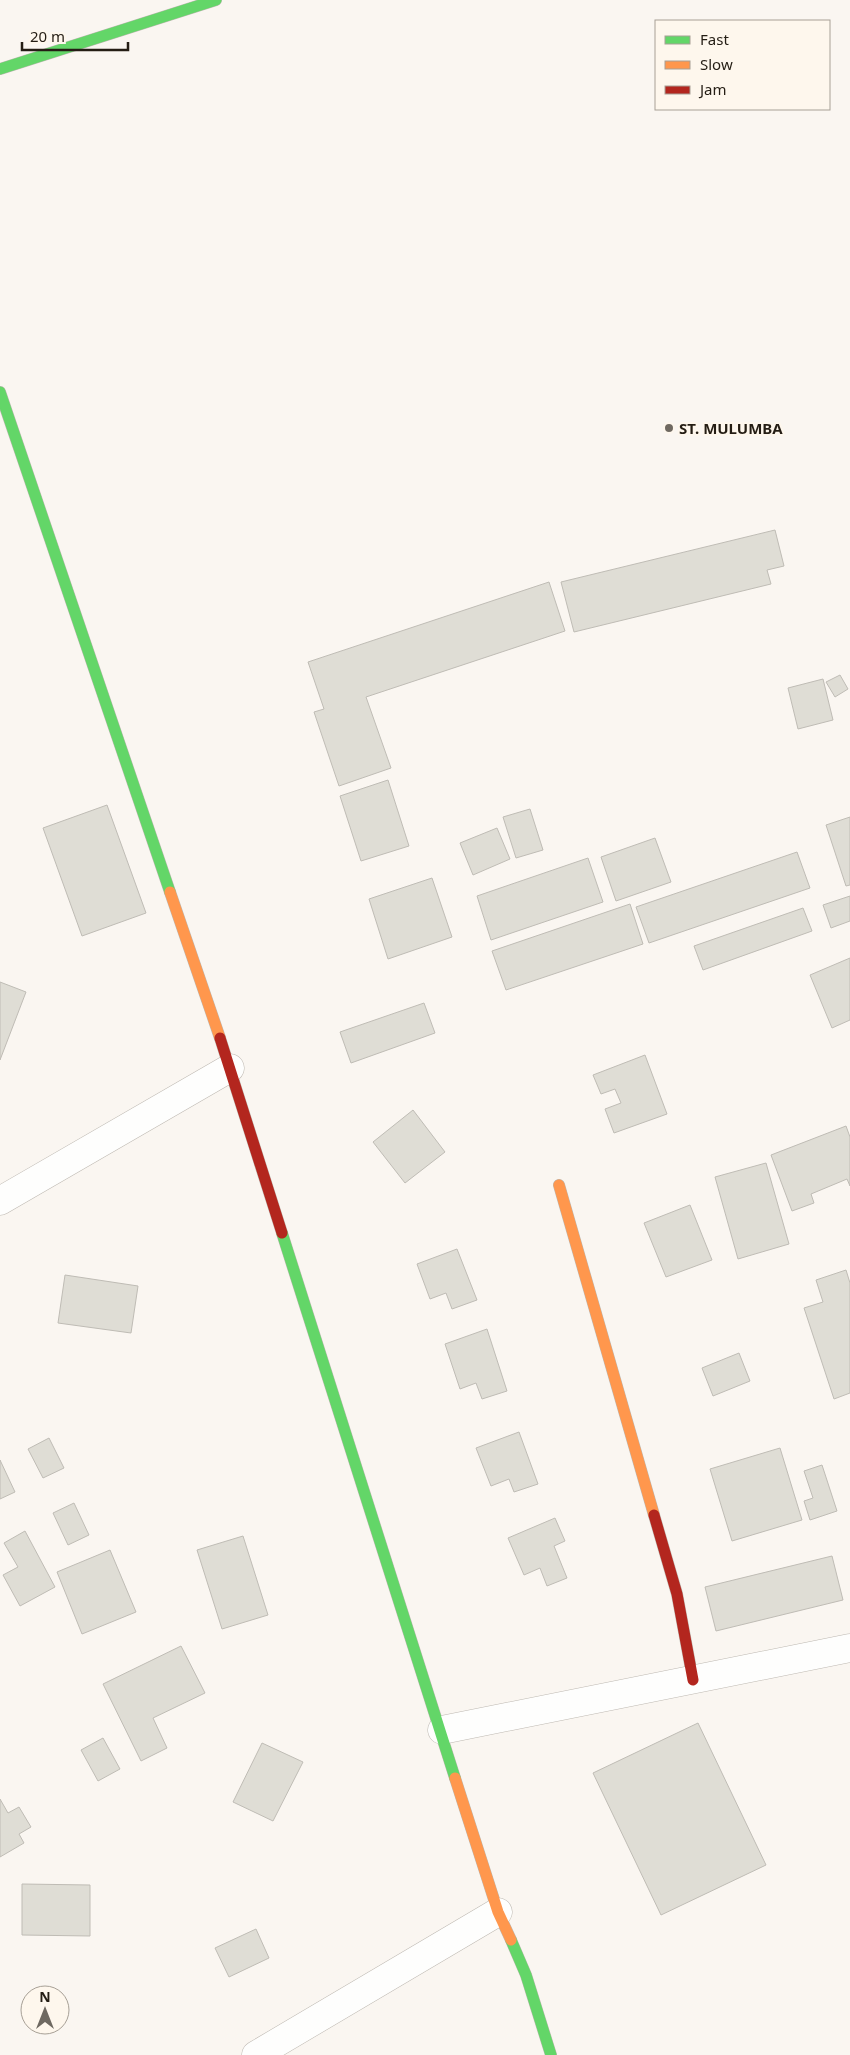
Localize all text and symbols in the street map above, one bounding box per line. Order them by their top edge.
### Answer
scale bar [22,20,129,52]
legend [655,20,830,110]
text: 20 m [30,26,65,46]
text: Fast [700,29,729,49]
text: Slow [700,54,733,74]
text: Jam [698,79,727,99]
place label: ST. MULUMBA [679,418,783,438]
marker: ST. MULUMBA [663,422,675,434]
north arrow [20,1985,70,2035]
text: N [39,1987,51,2006]

